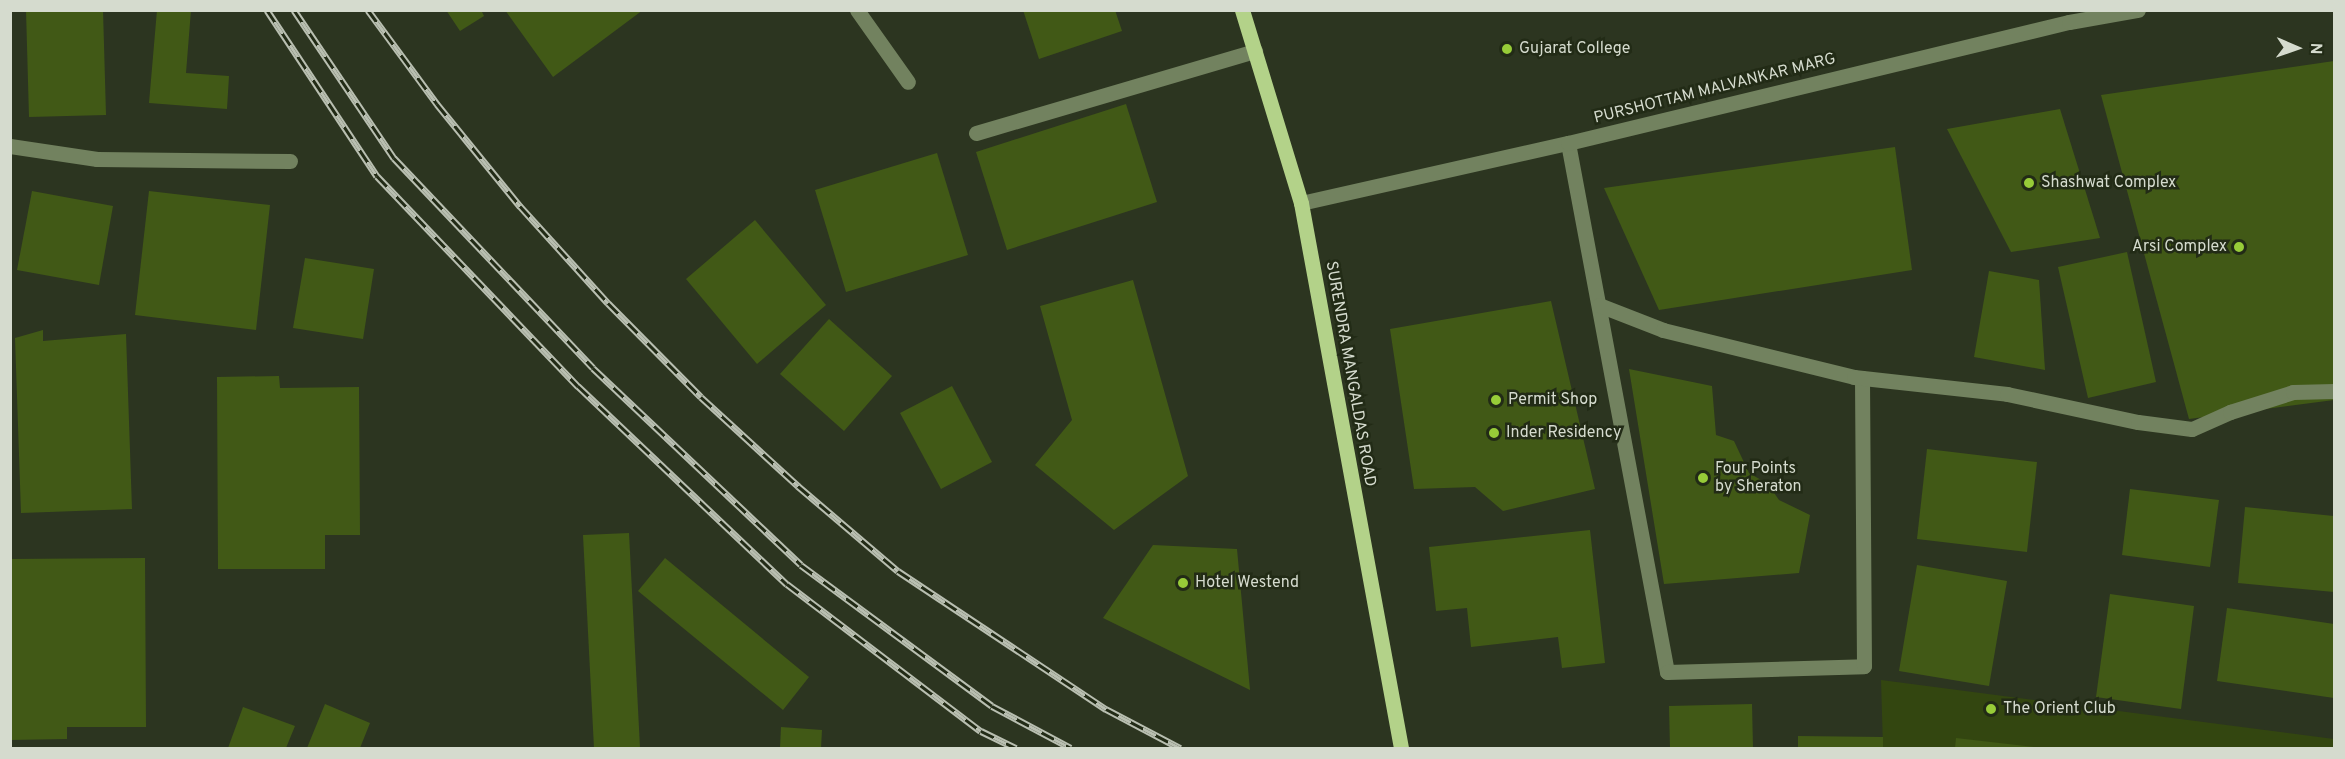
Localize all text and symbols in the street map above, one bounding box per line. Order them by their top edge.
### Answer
north arrow [2267,18,2327,78]
place label: Gujarat College [1519,39,1630,59]
marker: Gujarat College [1500,42,1514,56]
text: N [2305,43,2325,55]
street label: PURSHOTTAM MALVANKAR MARG [1592,50,1838,128]
place label: Shashwat Complex [2041,173,2176,193]
marker: Shashwat Complex [2022,176,2036,190]
place label: Arsi Complex [2132,237,2227,257]
marker: Arsi Complex [2232,240,2246,254]
street label: SURENDRA MANGALDAS ROAD [1321,259,1379,489]
place label: Permit Shop [1508,390,1597,410]
marker: Permit Shop [1489,393,1503,407]
place label: Inder Residency [1506,423,1621,443]
marker: Inder Residency [1487,426,1501,440]
place label: Four Points by Sheraton [1715,459,1802,497]
marker: Four Points by Sheraton [1696,471,1710,485]
place label: Hotel Westend [1195,573,1299,593]
marker: Hotel Westend [1176,576,1190,590]
place label: The Orient Club [2003,699,2116,719]
marker: The Orient Club [1984,702,1998,716]

